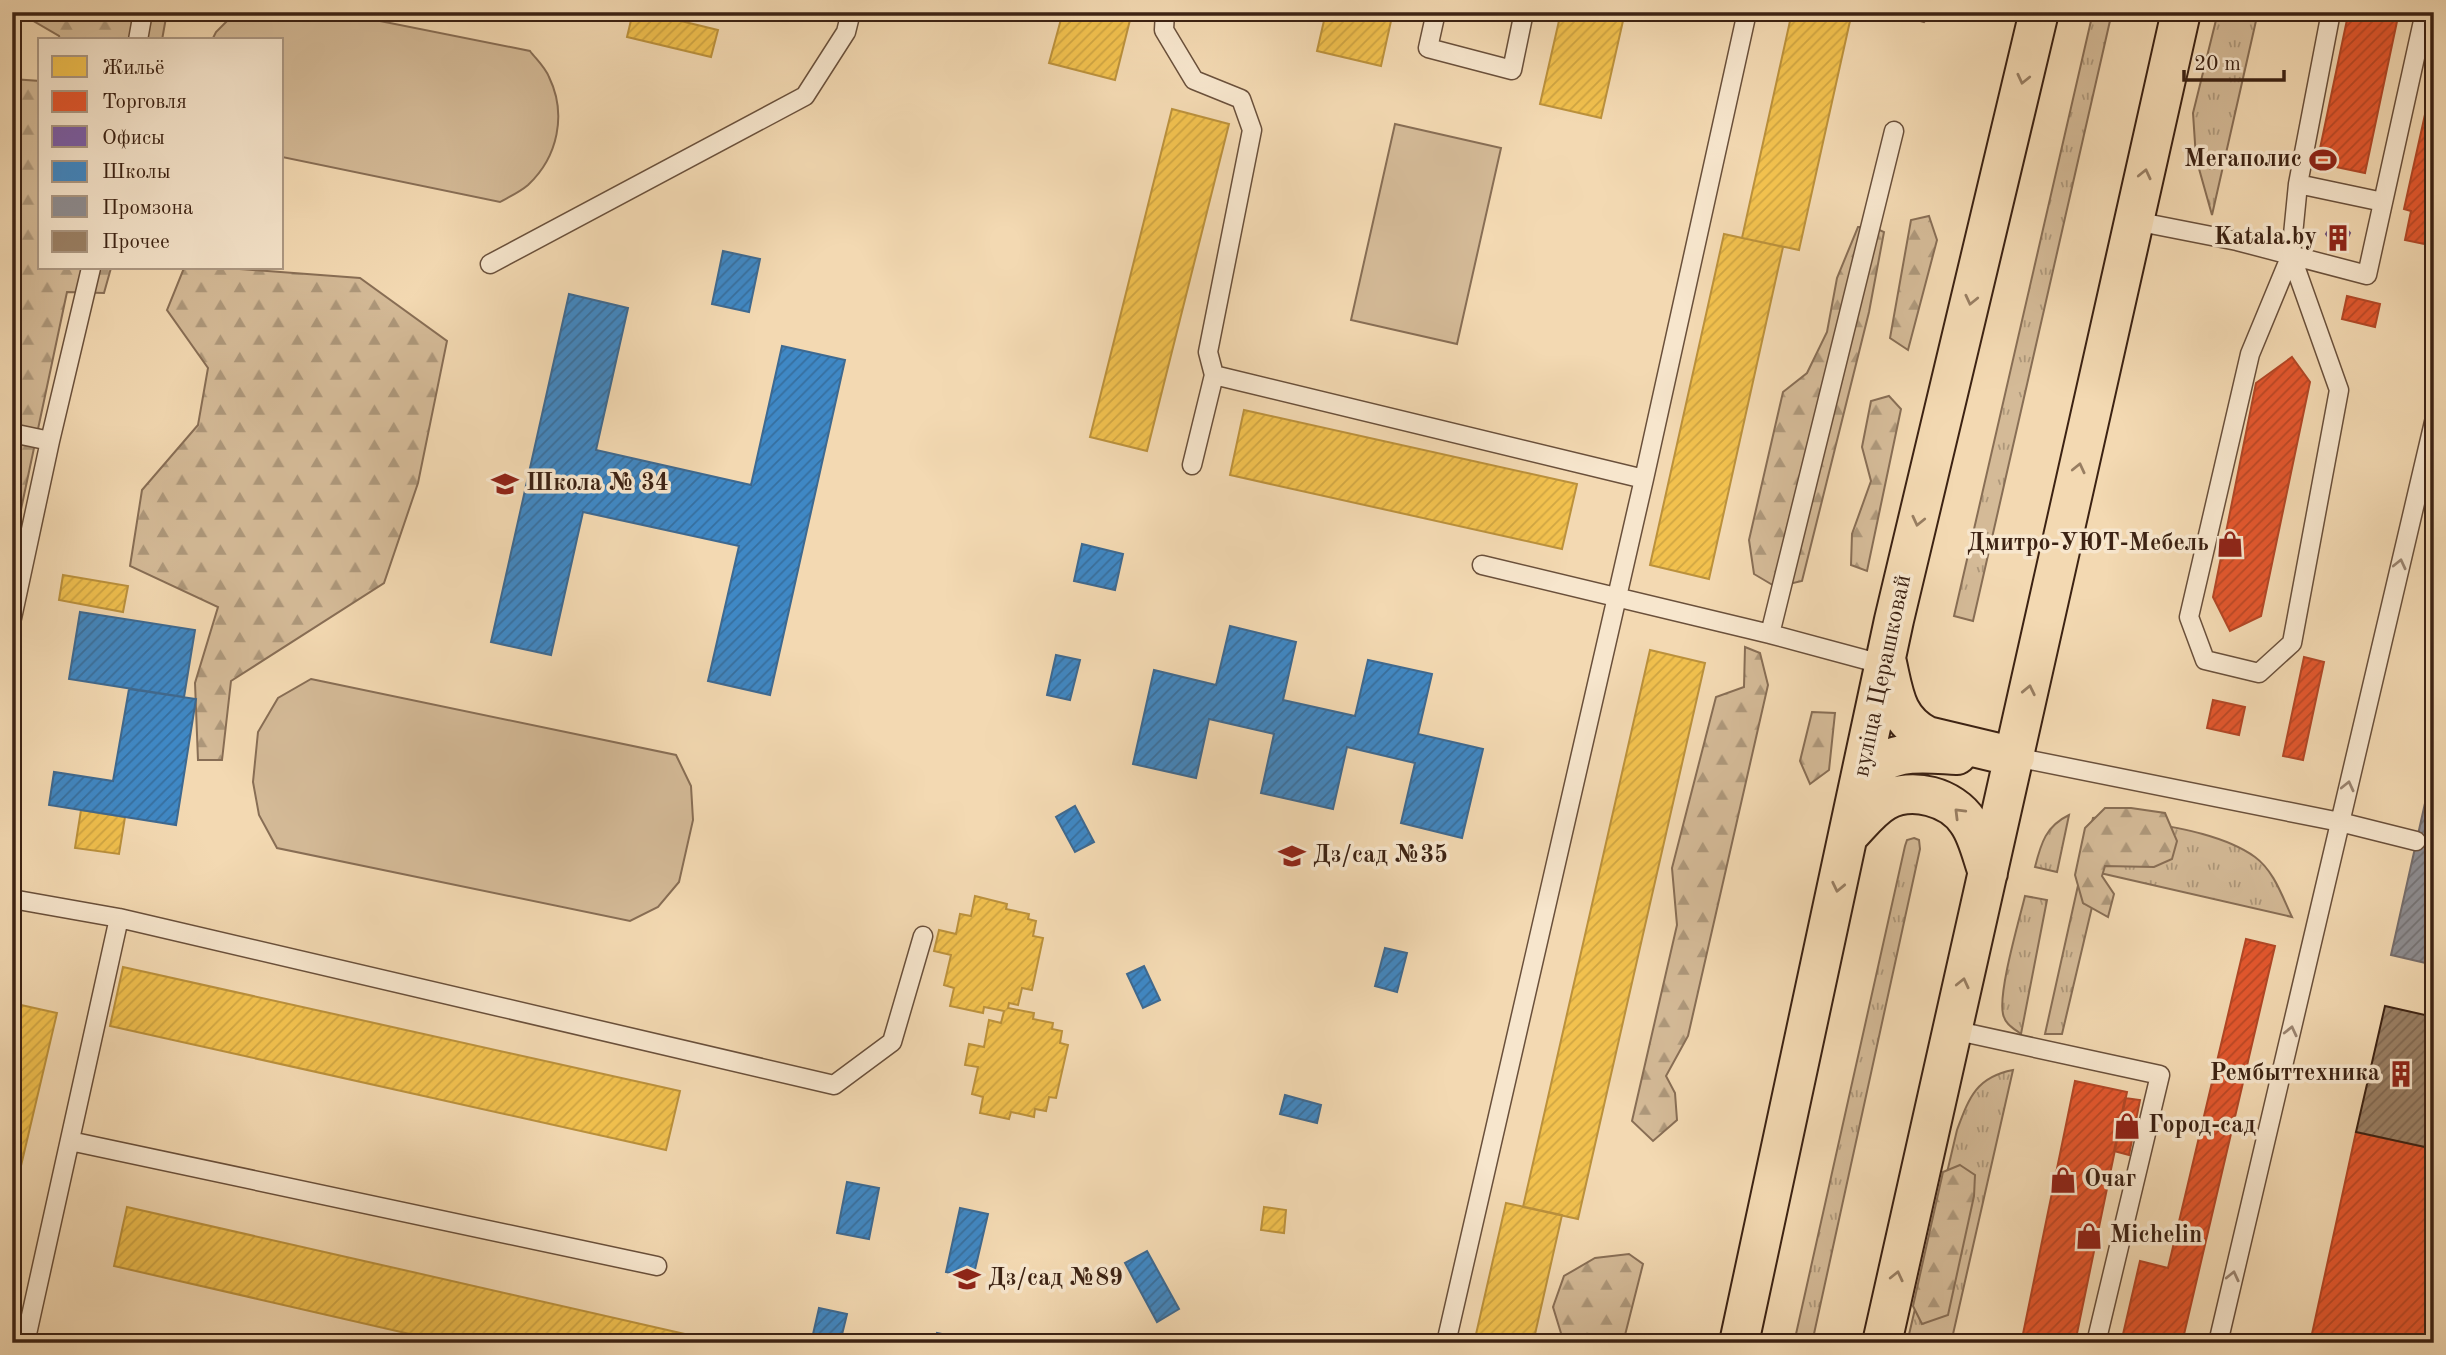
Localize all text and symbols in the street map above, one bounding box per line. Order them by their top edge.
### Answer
legend [38,38,284,270]
scale bar [2184,38,2283,82]
text: 20 m [2194,54,2241,75]
text: Жильё [102,58,165,79]
one-way arrow [2017,73,2031,85]
text: Торговля [102,92,187,113]
text: Офисы [102,128,165,149]
sports icon: Мегаполис [2308,145,2338,175]
place label: Мегаполис [2184,148,2302,172]
text: Школы [102,162,171,183]
one-way arrow [2137,168,2151,180]
text: Промзона [102,198,193,219]
building icon: Katala.by [2323,223,2353,253]
place label: Katala.by [2214,226,2317,250]
text: Прочее [102,232,170,253]
one-way arrow [1965,294,1979,306]
one-way arrow [2071,462,2086,474]
school or university icon: Школа № 34 [490,469,520,499]
place label: Школа № 34 [526,472,669,496]
one-way arrow [1912,515,1926,527]
shop icon: Дмитро-УЮТ-Мебель [2215,529,2245,559]
place label: Дмитро-УЮТ-Мебель [1967,532,2209,556]
one-way arrow [2392,558,2407,570]
street label: вуліца Церашковай [1850,573,1916,779]
one-way arrow [2021,684,2036,696]
one-way arrow [2340,780,2355,792]
one-way arrow [1954,808,1967,821]
school or university icon: Дз/сад №35 [1277,841,1307,871]
place label: Дз/сад №35 [1313,843,1448,868]
one-way arrow [1831,881,1846,893]
one-way arrow [1955,977,1970,989]
one-way arrow [2283,1025,2297,1037]
building icon: Рембыттехника [2386,1059,2416,1089]
place label: Рембыттехника [2210,1062,2380,1086]
shop icon: Город-сад [2112,1111,2142,1141]
place label: Город-сад [2148,1114,2256,1138]
shop icon: Очаг [2048,1165,2078,1195]
place label: Очаг [2084,1168,2136,1192]
shop icon: Michelin [2074,1221,2104,1251]
place label: Michelin [2110,1224,2202,1248]
school or university icon: Дз/сад №89 [952,1264,982,1294]
place label: Дз/сад №89 [988,1267,1123,1291]
one-way arrow [1889,1270,1903,1282]
one-way arrow [2225,1270,2240,1282]

